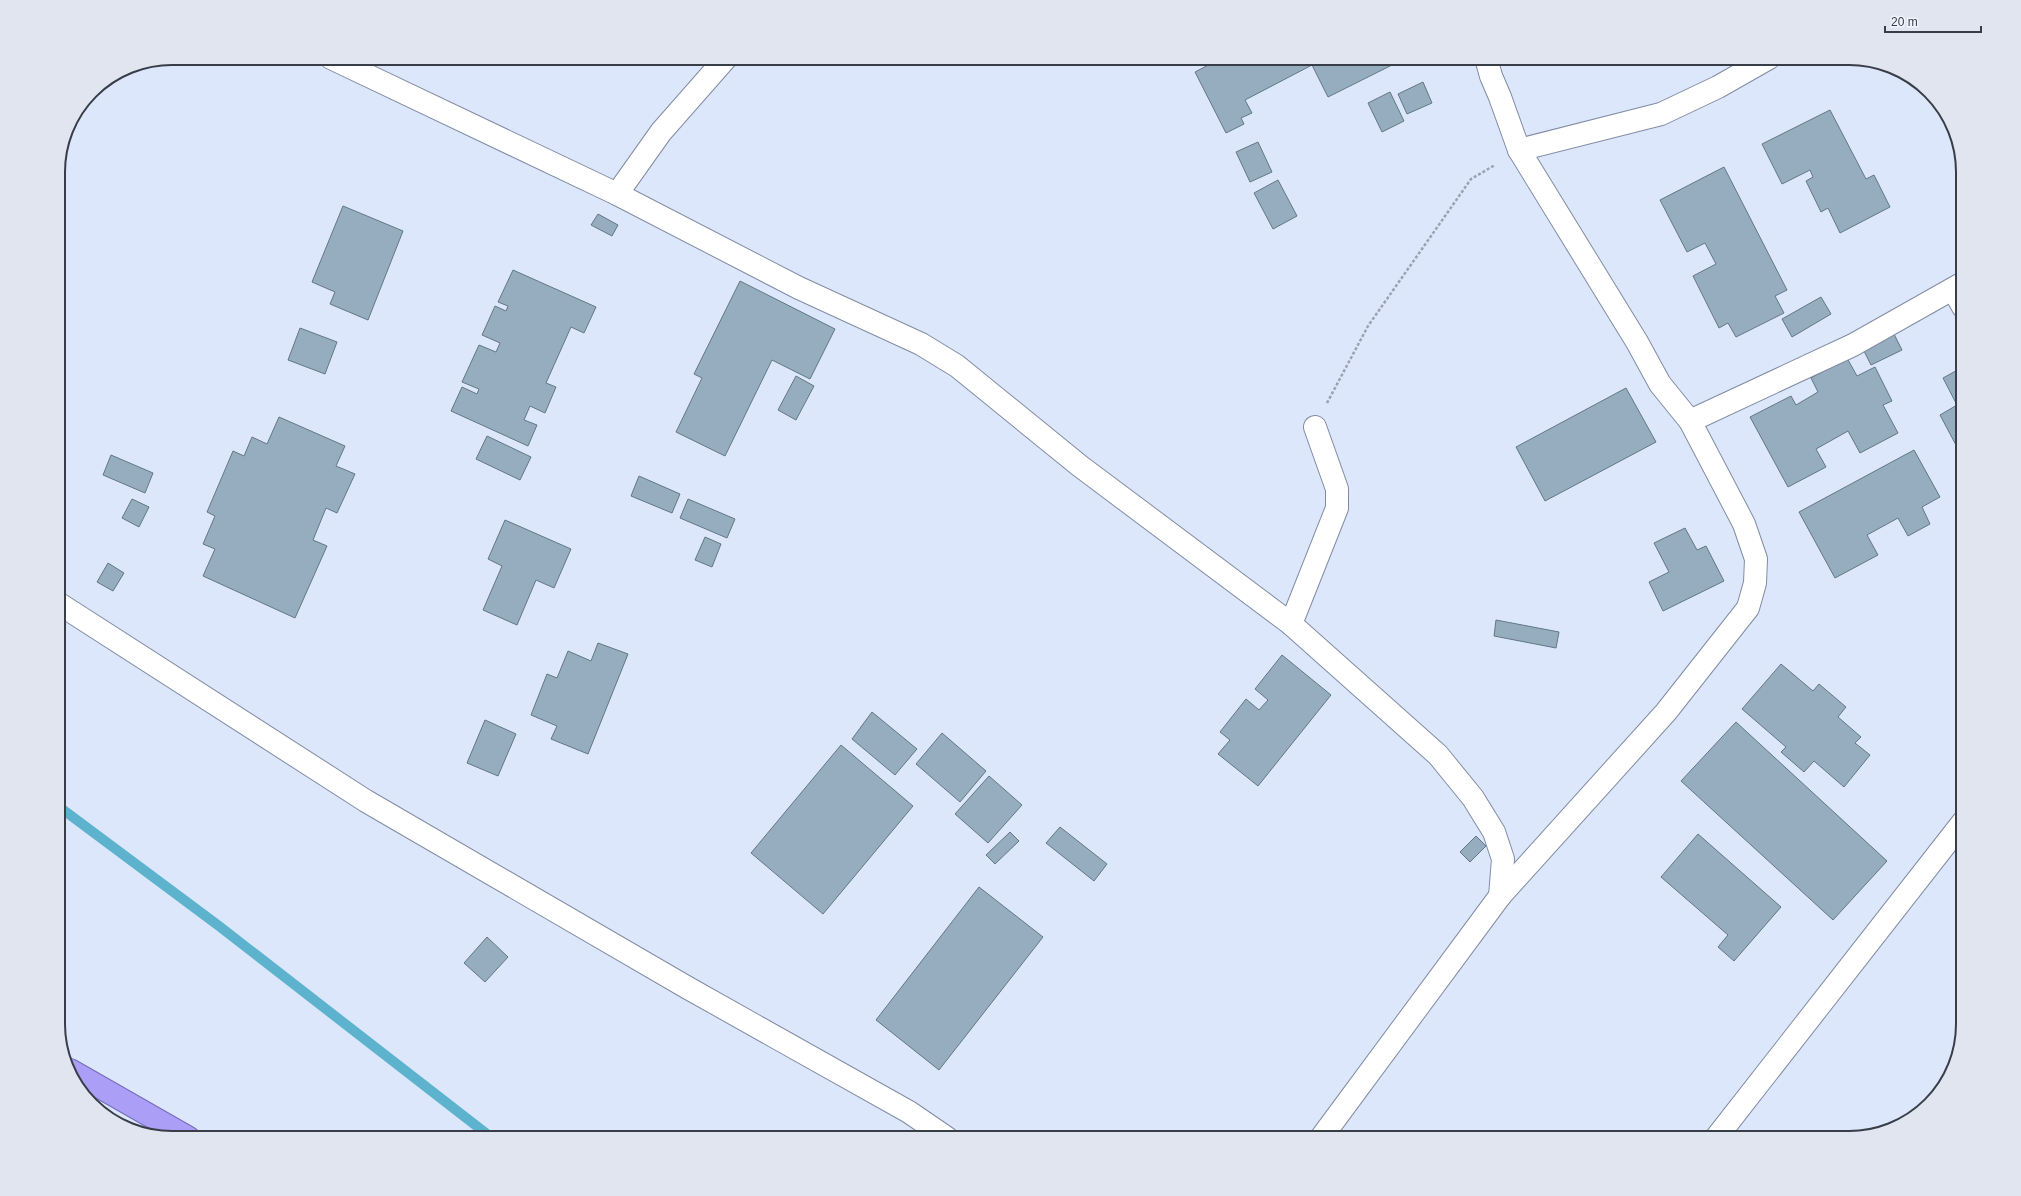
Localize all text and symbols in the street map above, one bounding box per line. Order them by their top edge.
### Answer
scale bar [1885,8,1981,34]
text: 20 m [1891,15,1918,29]

